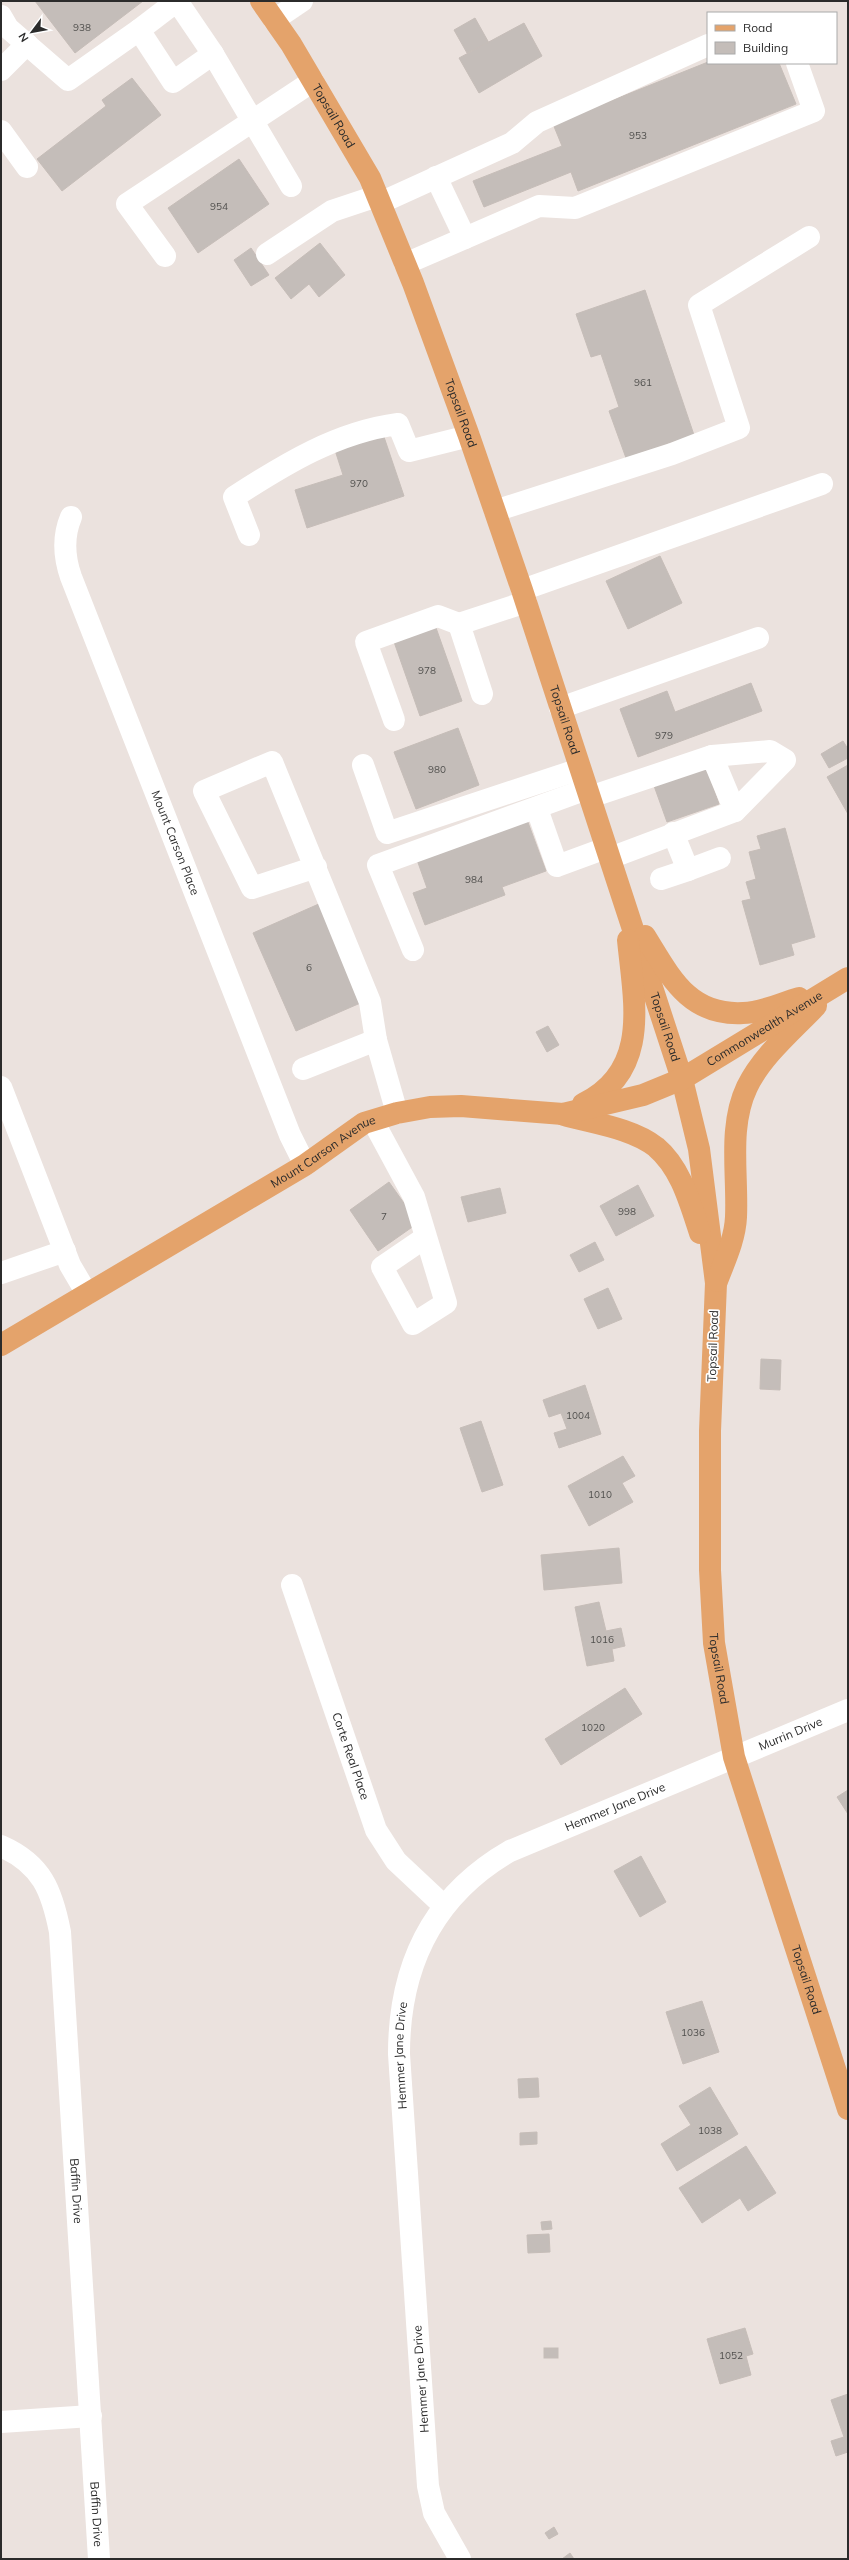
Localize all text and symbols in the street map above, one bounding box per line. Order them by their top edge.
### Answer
north arrow [12,12,52,52]
legend [707,12,837,64]
text: Road [743,20,772,35]
house number: 938 [73,21,91,34]
text: N [15,30,32,45]
text: Building [743,40,788,55]
street label: Topsail Road [309,81,359,150]
house number: 953 [629,129,647,142]
house number: 954 [210,200,228,213]
house number: 961 [634,376,652,389]
street label: Topsail Road [442,377,480,449]
house number: 970 [350,477,368,490]
house number: 978 [418,664,436,677]
street label: Topsail Road [547,683,583,756]
house number: 979 [655,729,673,742]
house number: 980 [428,763,446,776]
street label: Mount Carson Place [149,788,203,897]
house number: 984 [465,873,483,886]
house number: 6 [306,961,312,974]
street label: Commonwealth Avenue [704,987,825,1069]
street label: Topsail Road [647,990,684,1063]
street label: Mount Carson Avenue [268,1112,377,1191]
house number: 998 [618,1205,636,1218]
house number: 7 [381,1210,387,1223]
street label: Topsail Road [704,1310,721,1382]
house number: 1004 [566,1409,590,1422]
house number: 1010 [588,1488,612,1501]
house number: 1016 [590,1633,614,1646]
street label: Topsail Road [706,1633,733,1705]
street label: Corte Real Place [329,1710,373,1802]
street label: Murrin Drive [756,1714,825,1754]
house number: 1020 [581,1721,605,1734]
street label: Hemmer Jane Drive [562,1779,668,1834]
street label: Topsail Road [788,1943,825,2016]
street label: Hemmer Jane Drive [391,2001,410,2110]
house number: 1036 [681,2026,705,2039]
house number: 1038 [698,2124,722,2137]
street label: Baffin Drive [67,2158,86,2224]
street label: Hemmer Jane Drive [409,2325,432,2433]
house number: 1052 [719,2349,743,2362]
street label: Baffin Drive [87,2481,106,2547]

